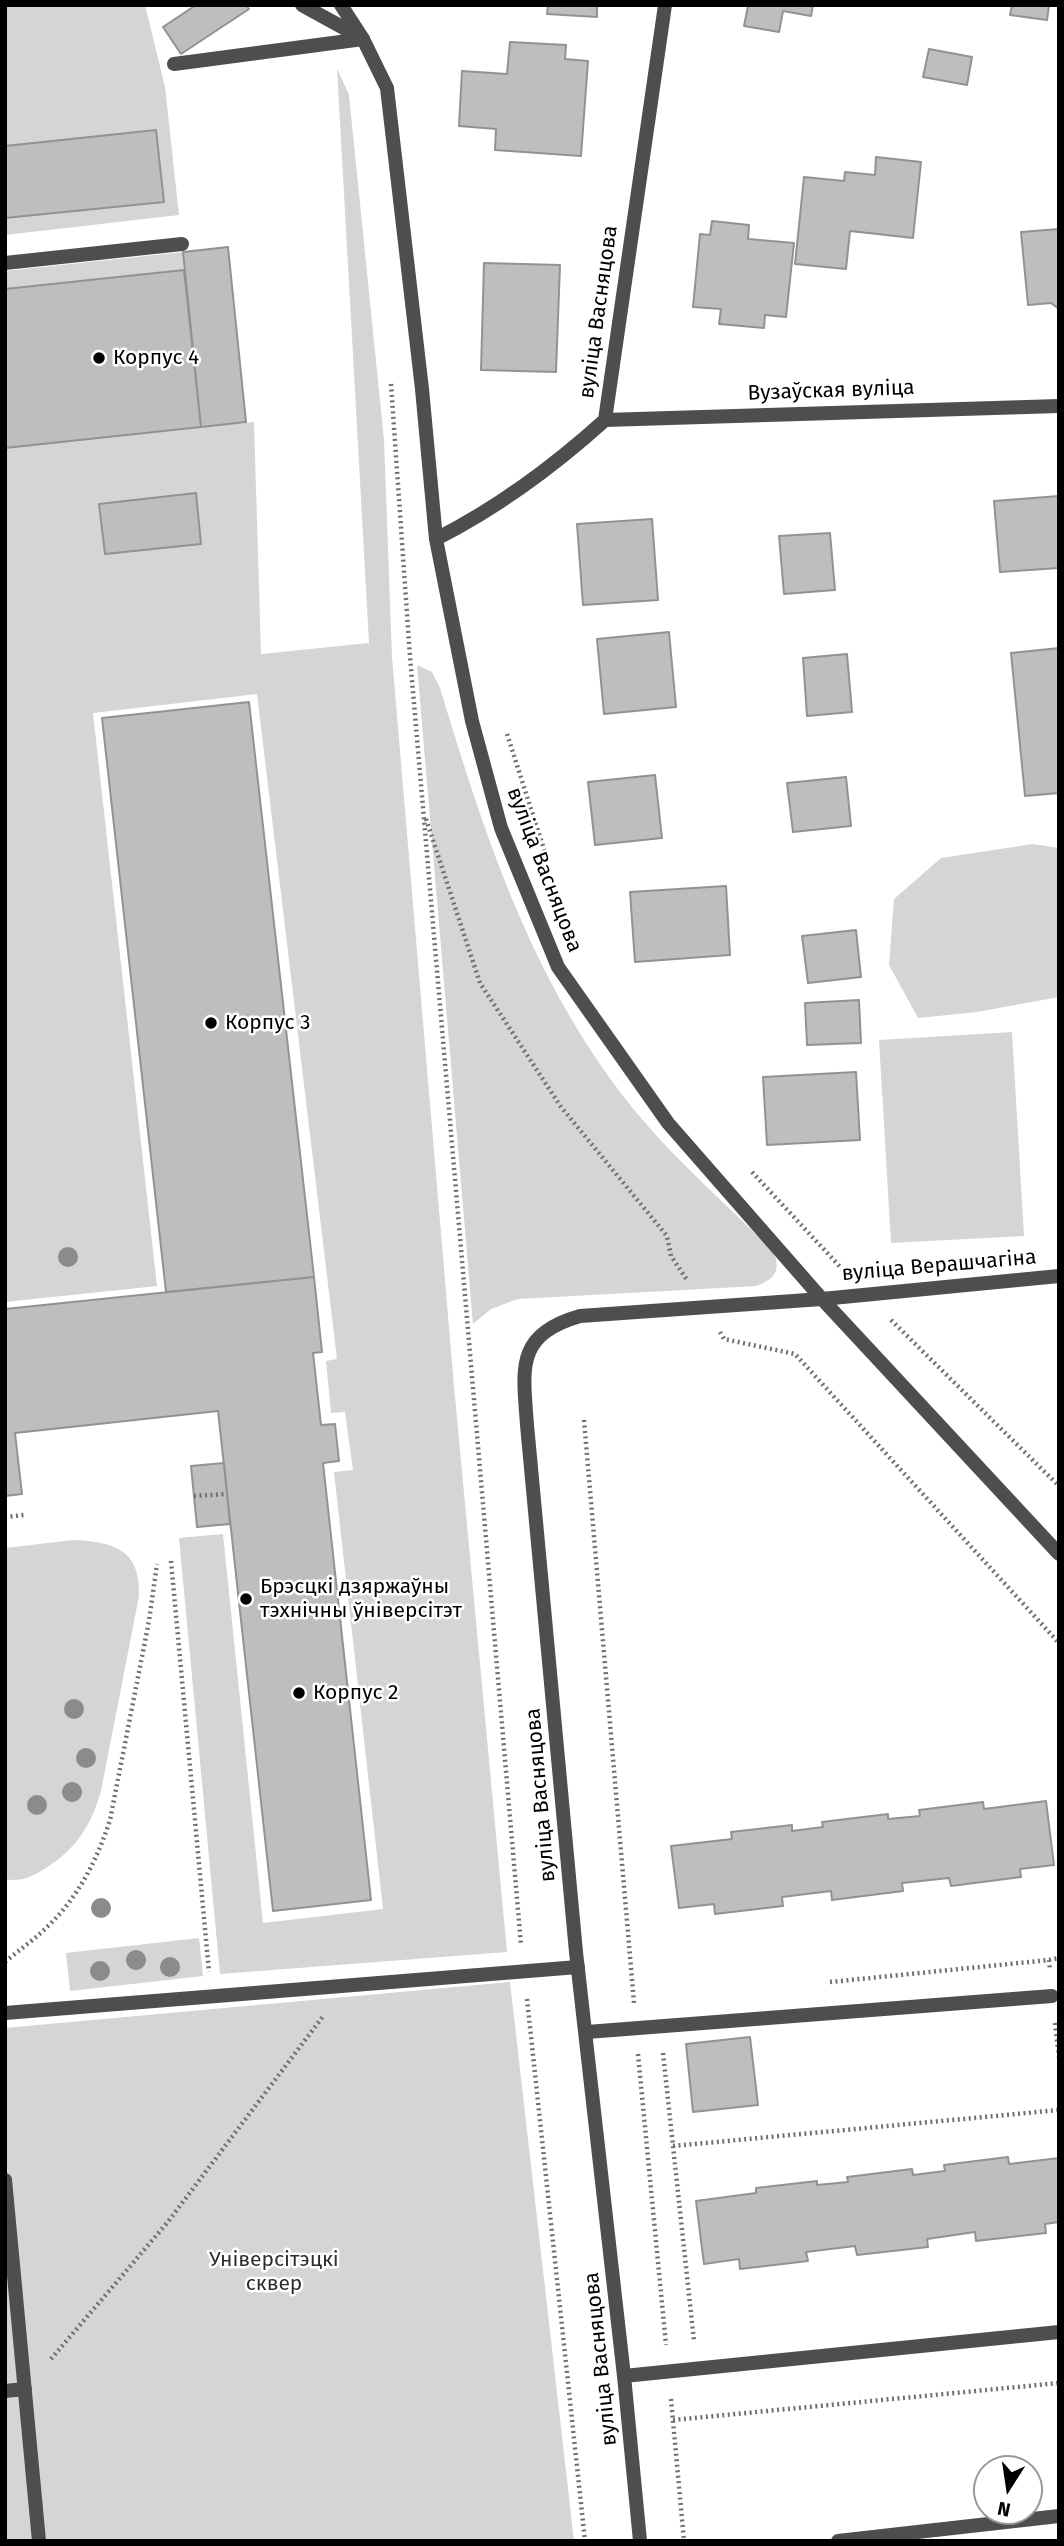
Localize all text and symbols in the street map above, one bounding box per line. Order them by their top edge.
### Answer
street label: вуліца Васняцова [574,224,624,400]
place label: Корпус 4 [113,345,199,371]
marker: Корпус 4 [91,350,107,366]
street label: Вузаўская вуліца [747,375,915,407]
street label: вуліца Васняцова [501,784,587,956]
place label: Корпус 3 [225,1010,311,1036]
marker: Корпус 3 [203,1015,219,1031]
street label: вуліца Верашчагіна [841,1245,1037,1287]
place label: Брэсцкі дзяржаўны тэхнічны ўніверсітэт [260,1574,462,1624]
marker: Брэсцкі дзяржаўны тэхнічны ўніверсітэт [238,1591,254,1607]
place label: Корпус 2 [313,1680,398,1706]
marker: Корпус 2 [291,1685,307,1701]
street label: вуліца Васняцова [521,1707,561,1883]
park label: Універсітэцкі сквер [209,2247,339,2297]
street label: вуліца Васняцова [579,2271,623,2447]
north arrow [973,2455,1043,2525]
text: N [995,2497,1013,2522]

